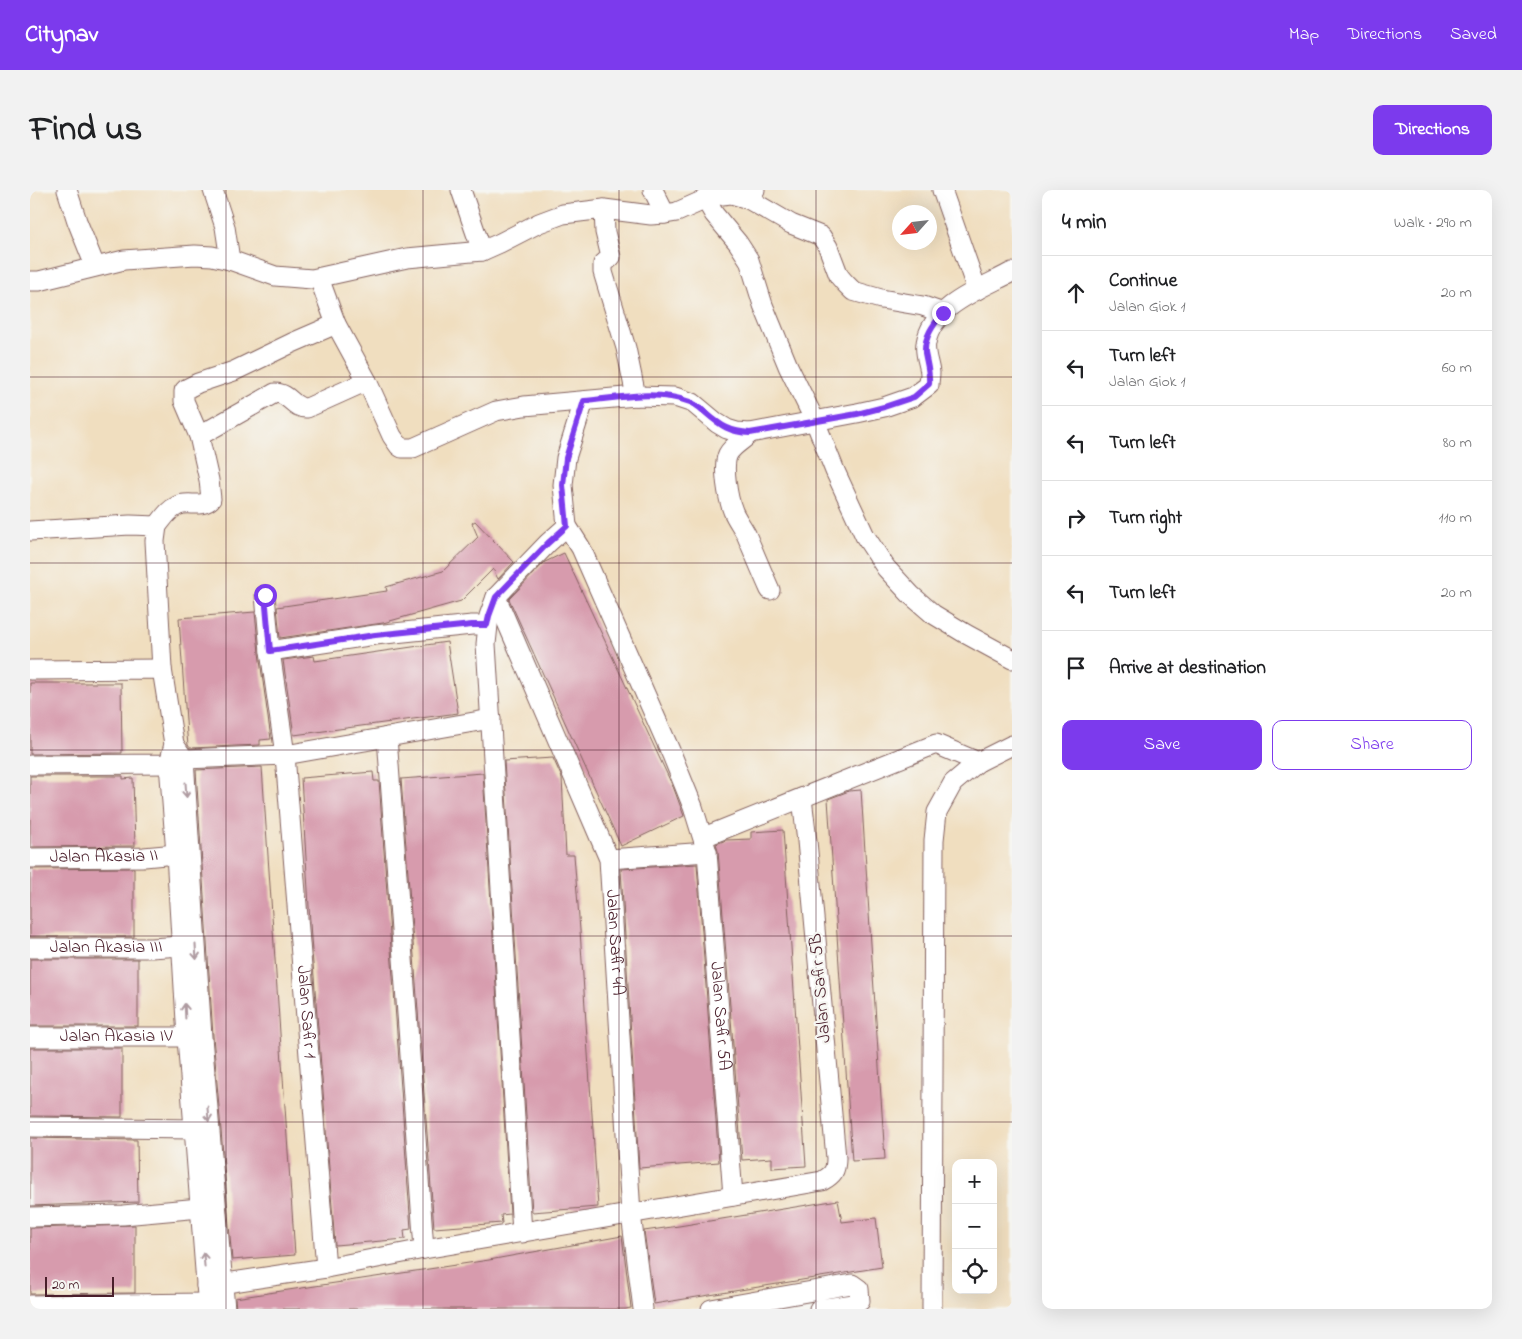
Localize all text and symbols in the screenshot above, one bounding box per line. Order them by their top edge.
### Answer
text: Citynav [25,18,98,53]
text: Map [1289,22,1319,48]
text: Directions [1347,22,1422,48]
text: Saved [1450,22,1497,48]
text: Find us [30,105,142,156]
button: Directions [1373,105,1492,155]
north arrow [892,205,937,250]
text: 4 min [1062,208,1106,238]
text: Walk · 290 m [1394,211,1472,235]
text: Continue [1109,268,1177,295]
icon: ahead [1062,279,1090,307]
text: 20 m [1441,281,1472,305]
text: Jalan Giok 1 [1109,295,1186,319]
route end [932,302,955,325]
text: Turn left [1109,343,1176,370]
icon: left [1062,354,1090,382]
text: 60 m [1442,356,1472,380]
text: Jalan Giok 1 [1109,370,1186,394]
icon: left [1062,429,1090,457]
text: Turn left [1109,430,1176,457]
text: 80 m [1443,431,1472,455]
icon: right [1062,504,1090,532]
text: Turn right [1109,505,1182,532]
text: 110 m [1438,506,1472,530]
icon: left [1062,579,1090,607]
text: Turn left [1109,580,1176,607]
text: 20 m [1441,581,1472,605]
route start [254,584,277,607]
icon: arrive [1062,654,1090,682]
text: Arrive at destination [1109,655,1266,682]
button: Save [1062,720,1262,770]
button: Share [1272,720,1472,770]
one-way arrow [182,781,191,797]
street label: Jalan Akasia II [50,843,159,871]
street label: Jalan Safir 4A [598,889,630,996]
street label: Jalan Safir 5B [803,932,839,1044]
street label: Jalan Akasia III [50,934,163,961]
one-way arrow [192,944,201,960]
street label: Jalan Safir 5A [702,961,736,1071]
street label: Jalan Safir 1 [289,964,322,1060]
one-way arrow [181,1003,190,1019]
street label: Jalan Akasia IV [60,1024,173,1050]
one-way arrow [203,1106,213,1122]
map controls [952,1159,997,1294]
button: + [952,1159,997,1204]
button: − [952,1204,997,1249]
button: locate [952,1249,997,1294]
one-way arrow [199,1253,209,1269]
scale bar [45,1274,114,1297]
text: 20 m [52,1275,79,1296]

